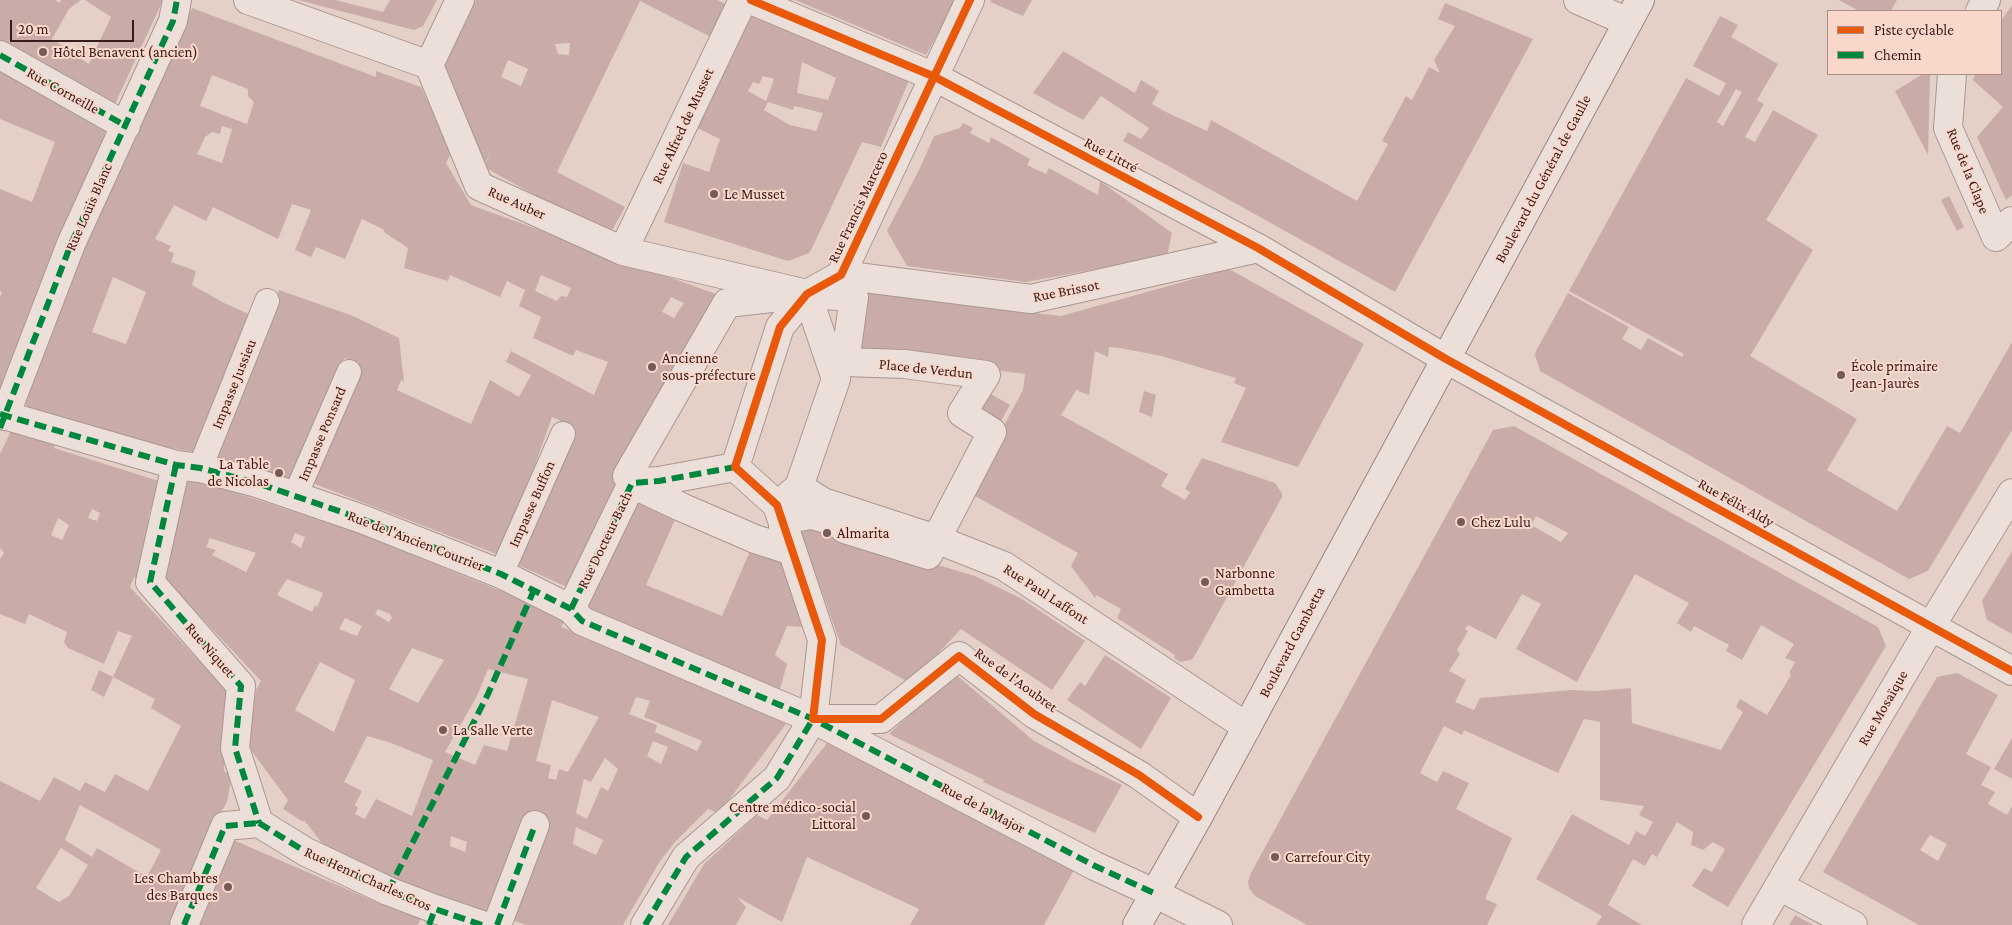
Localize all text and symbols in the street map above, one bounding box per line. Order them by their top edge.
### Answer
scale bar [12,10,136,42]
legend [1827,10,2002,75]
text: 20 m [18,21,49,37]
text: Piste cyclable [1874,22,1954,38]
place label: Hôtel Benavent (ancien) [53,43,198,61]
marker: Hôtel Benavent (ancien) [37,46,49,58]
text: Chemin [1874,47,1922,63]
street label: Rue Corneille [24,64,102,118]
street label: Rue Alfred de Musset [648,65,718,187]
street label: Boulevard du Général de Gaulle [1491,92,1595,266]
street label: Rue de la Clape [1943,126,1993,216]
street label: Rue Littré [1081,133,1141,177]
street label: Rue Francis Marcero [824,148,892,266]
street label: Rue Louis Blanc [62,160,116,254]
street label: Rue Auber [485,182,549,224]
place label: Le Musset [724,185,785,203]
marker: Le Musset [708,188,720,200]
street label: Rue Brissot [1031,276,1101,306]
street label: Impasse Jussieu [208,336,260,432]
place label: Ancienne sous-préfecture [662,349,756,384]
street label: Place de Verdun [878,355,974,383]
place label: École primaire Jean-Jaurès [1851,357,1938,392]
marker: Ancienne sous-préfecture [646,361,658,373]
marker: École primaire Jean-Jaurès [1835,369,1847,381]
street label: Impasse Ponsard [294,384,350,484]
place label: La Table de Nicolas [208,455,269,490]
street label: Impasse Buffon [505,458,559,550]
marker: La Table de Nicolas [273,467,285,479]
street label: Rue Félix Aldy [1695,475,1777,531]
street label: Rue Docteur Bach [574,488,636,592]
street label: Rue de l'Ancien Courrier [345,507,487,575]
place label: Chez Lulu [1471,513,1531,531]
marker: Chez Lulu [1455,516,1467,528]
place label: Almarita [837,524,890,542]
marker: Almarita [821,527,833,539]
street label: Rue Paul Laffont [1000,560,1092,628]
place label: Narbonne Gambetta [1215,564,1275,599]
marker: Narbonne Gambetta [1199,576,1211,588]
street label: Boulevard Gambetta [1255,583,1329,701]
street label: Rue Niquet [181,619,239,681]
street label: Rue de l'Aoubret [971,644,1061,716]
street label: Rue Mosaïque [1854,667,1912,749]
place label: La Salle Verte [453,721,533,739]
marker: La Salle Verte [437,724,449,736]
street label: Rue de la Major [938,778,1028,838]
place label: Centre médico-social Littoral [729,798,856,833]
marker: Centre médico-social Littoral [860,810,872,822]
street label: Rue Henri Charles Cros [302,843,434,915]
place label: Carrefour City [1285,848,1370,866]
marker: Carrefour City [1269,851,1281,863]
place label: Les Chambres des Barques [134,869,218,904]
marker: Les Chambres des Barques [222,881,234,893]

